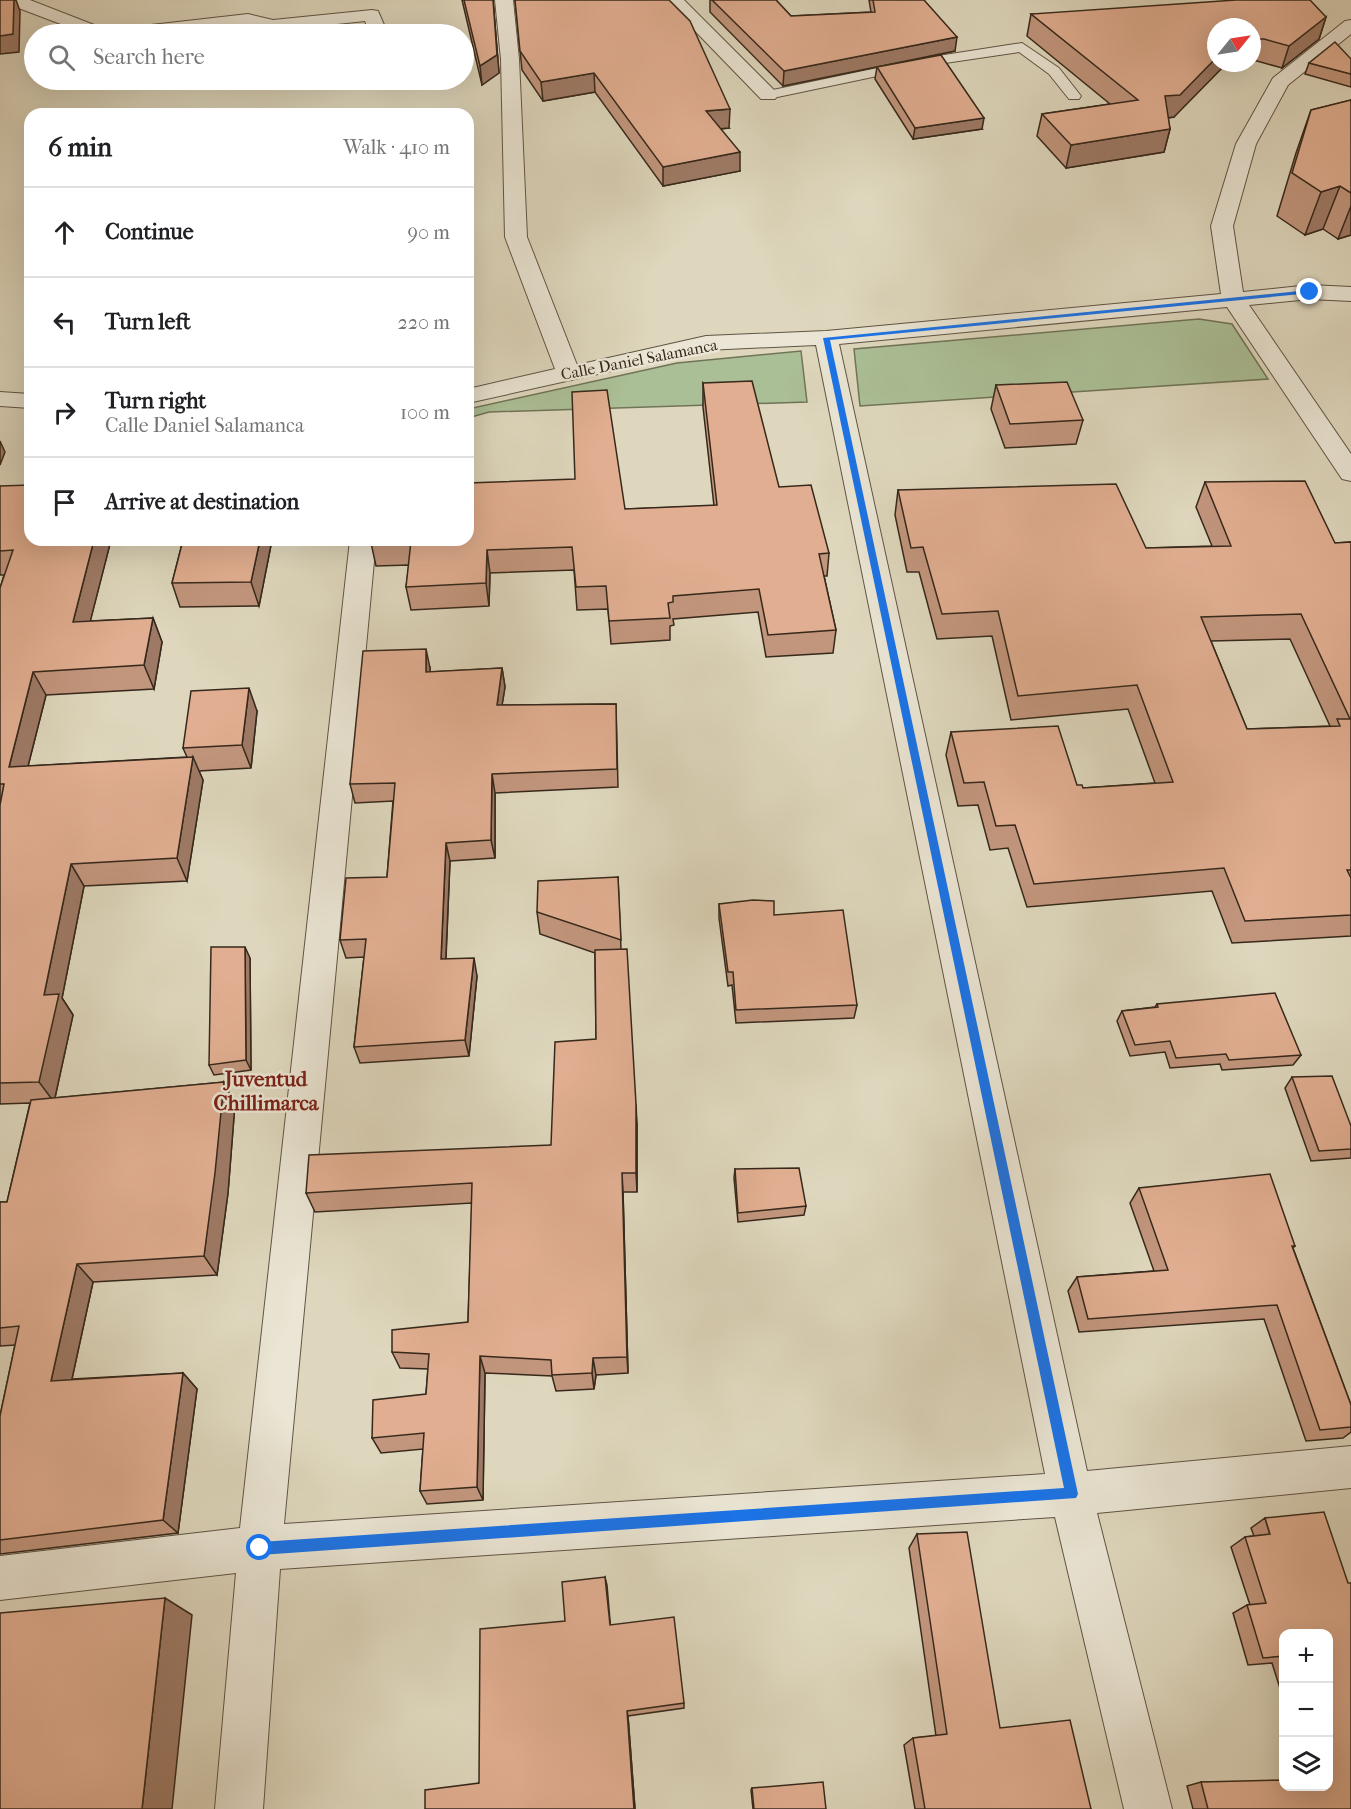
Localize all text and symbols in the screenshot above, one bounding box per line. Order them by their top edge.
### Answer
north arrow [1207,18,1261,72]
search box [24,24,474,90]
icon: search [45,41,78,74]
text: Search here [93,44,205,70]
text: 6 min [48,132,112,163]
text: Walk · 410 m [343,136,450,159]
icon: ahead [48,216,81,249]
text: Continue [105,219,194,245]
text: 90 m [408,221,450,244]
route end [1296,278,1322,304]
icon: left [48,306,81,339]
text: Turn left [105,309,191,335]
text: 220 m [397,311,450,334]
street label: Calle Daniel Salamanca [559,335,720,384]
text: Turn right [105,388,206,414]
icon: right [48,396,81,429]
text: 100 m [400,401,450,424]
text: Calle Daniel Salamanca [105,414,304,437]
icon: arrive [48,486,81,519]
text: Arrive at destination [105,489,299,515]
district label: Juventud Chillimarca [214,1067,320,1115]
route start [246,1534,272,1560]
map controls [1279,1629,1333,1791]
button: + [1279,1629,1333,1683]
button: − [1279,1683,1333,1737]
button: layers [1279,1737,1333,1791]

